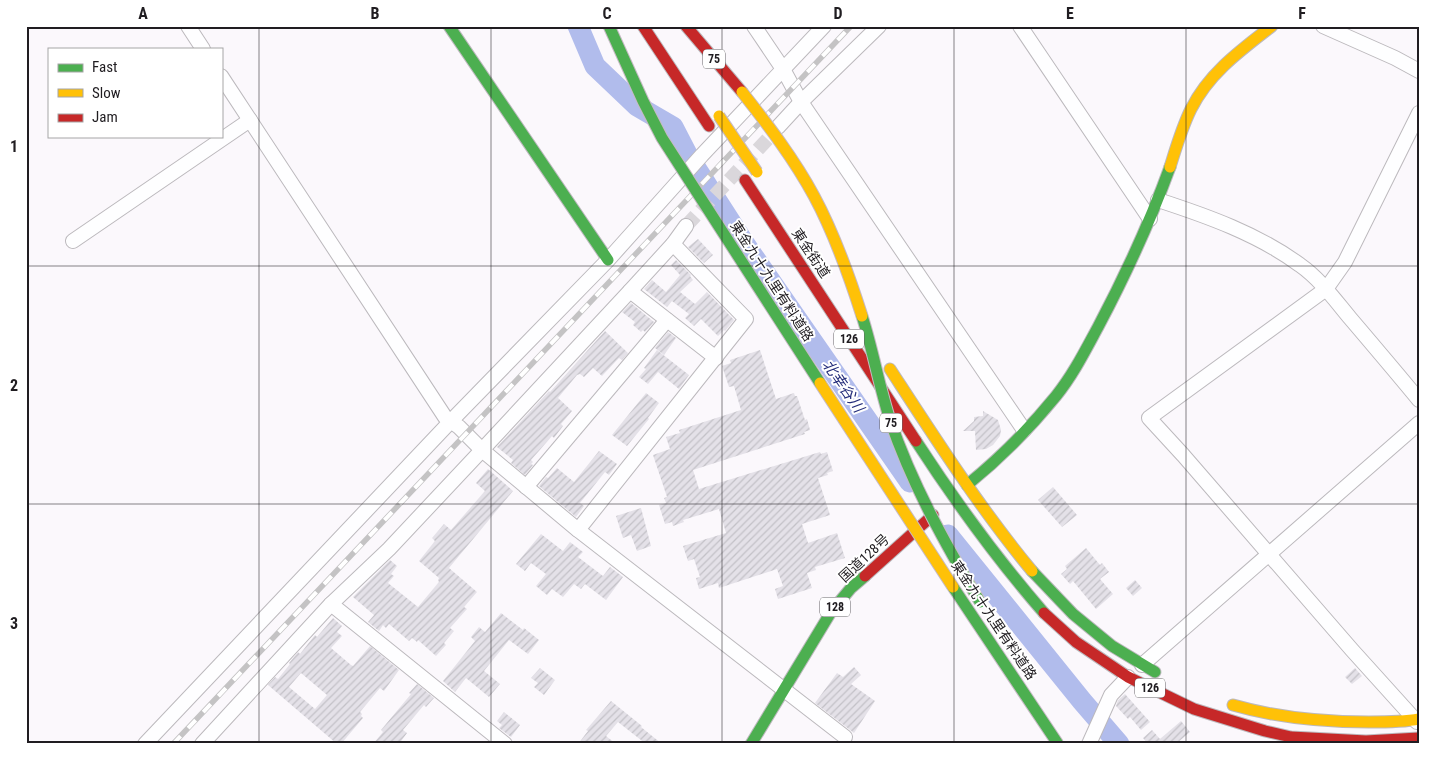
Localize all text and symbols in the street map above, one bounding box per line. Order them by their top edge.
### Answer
text: A [138,4,148,23]
text: B [371,4,380,23]
text: C [602,4,612,23]
text: D [833,4,843,23]
text: E [1066,4,1074,23]
text: F [1298,4,1306,23]
legend [48,48,222,138]
road number: 75 [703,50,725,68]
text: Fast [92,58,117,76]
text: Slow [92,84,121,102]
text: Jam [92,108,118,126]
text: 1 [10,137,18,156]
street label: 東金九十九里有料道路 [727,218,817,344]
street label: 東金街道 [789,225,833,281]
road number: 126 [834,329,864,348]
water label: 北幸谷川 [818,356,869,417]
text: 2 [10,376,18,395]
road number: 75 [880,413,902,432]
street label: 国道128号 [836,531,892,585]
street label: 東金九十九里有料道路 [948,557,1040,683]
road number: 128 [820,598,850,616]
text: 3 [10,614,18,633]
road number: 126 [1135,678,1165,698]

